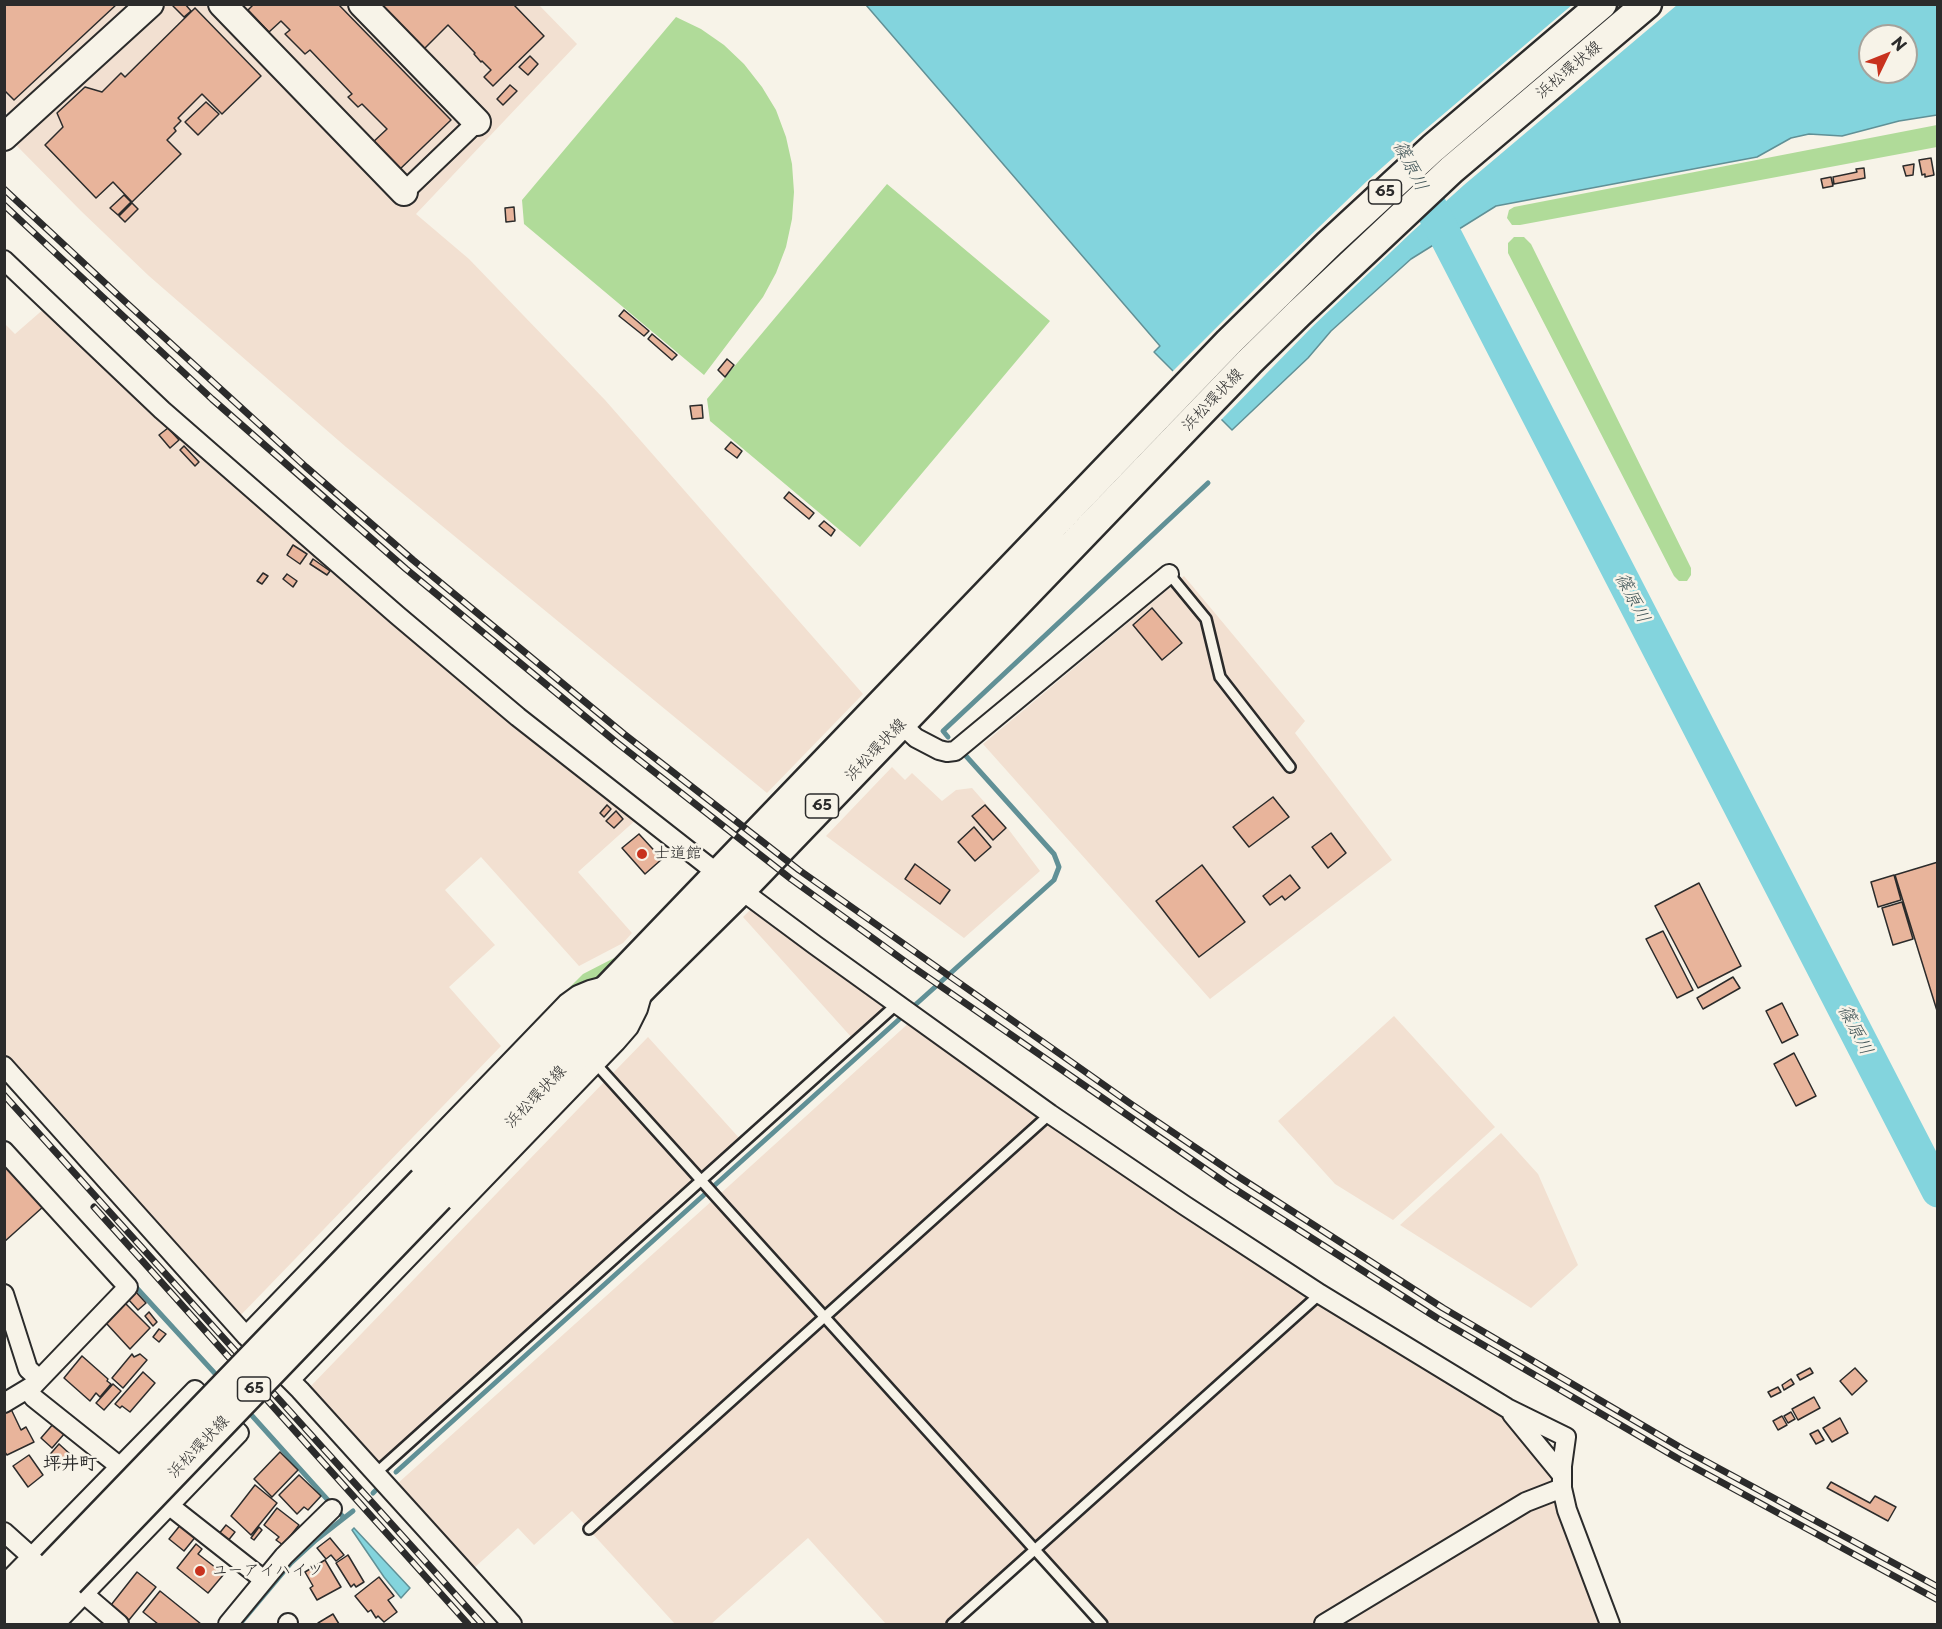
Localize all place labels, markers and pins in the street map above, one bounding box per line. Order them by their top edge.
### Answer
place label: 士道館 [654,844,702,864]
marker: 士道館 [635,847,649,861]
place label: ユーアイハイツ [212,1561,323,1581]
marker: ユーアイハイツ [193,1564,207,1578]

